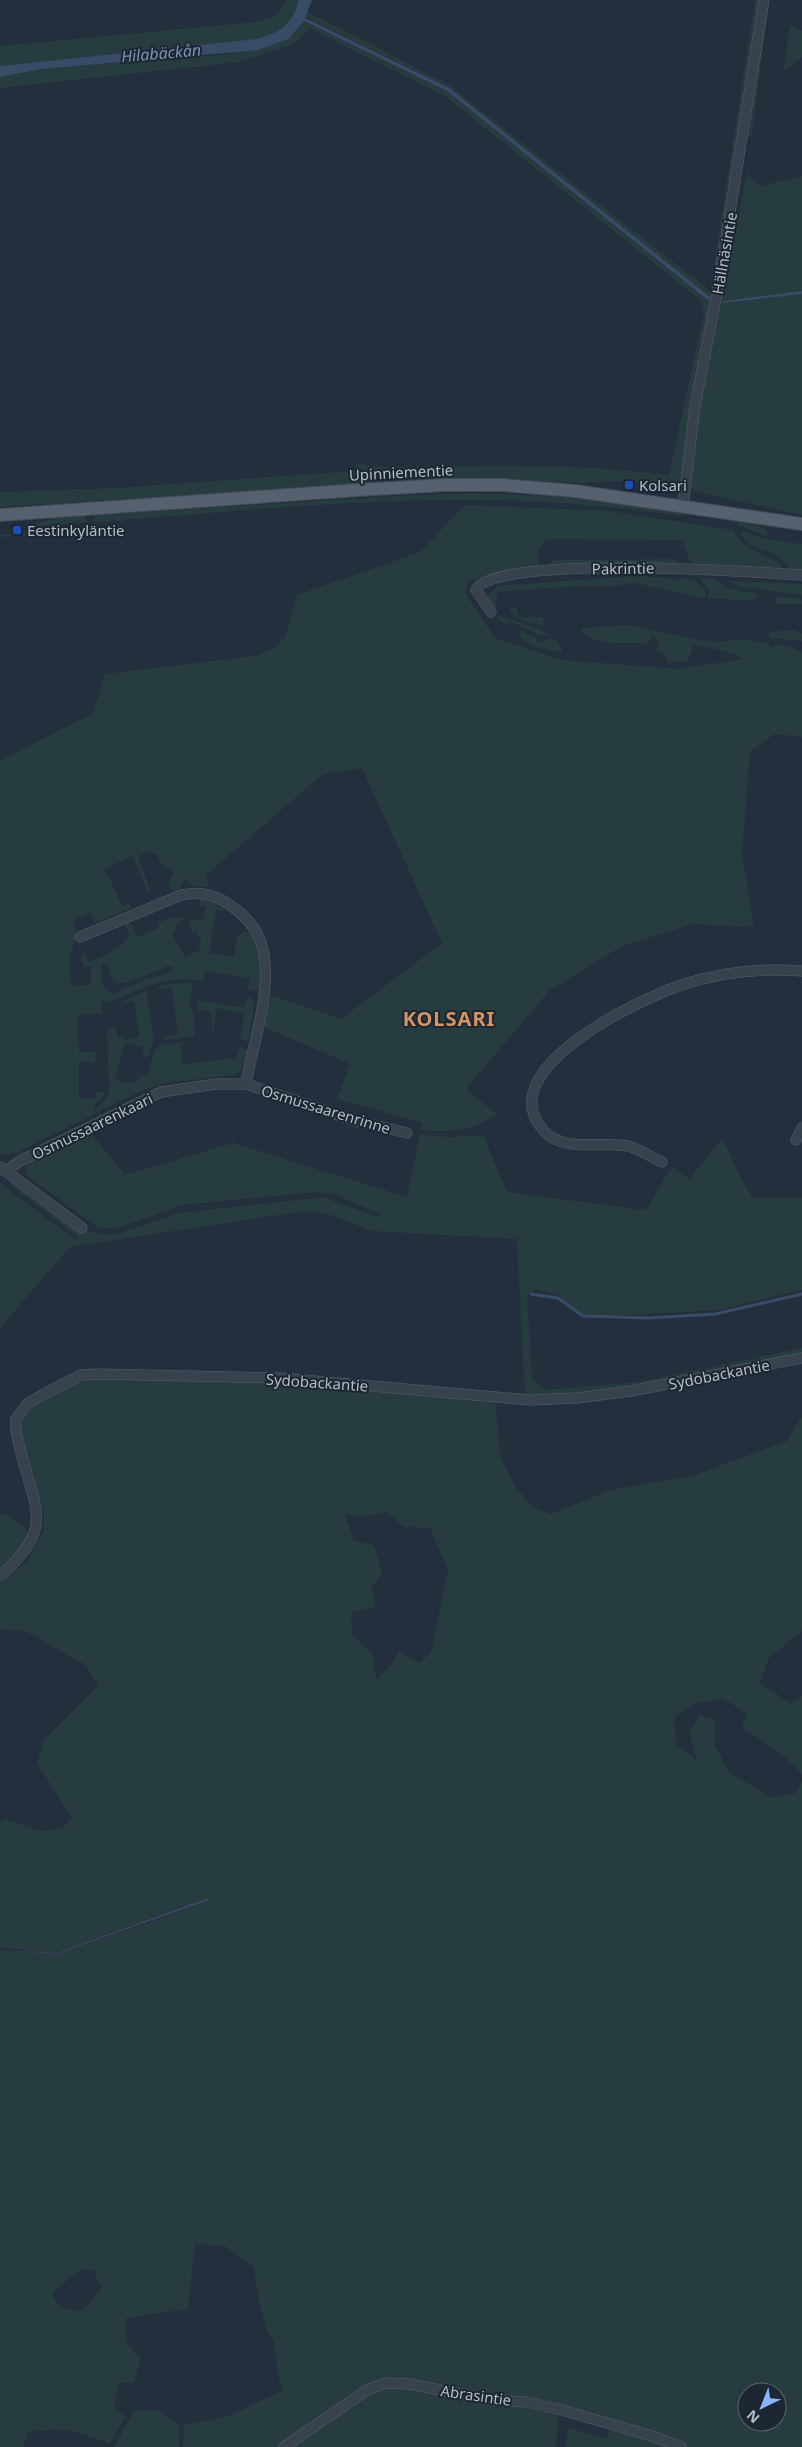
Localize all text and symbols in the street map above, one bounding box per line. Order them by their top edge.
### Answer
water label: Hilabäckån [120,39,202,67]
street label: Hällnäsintie [707,210,741,296]
street label: Upinniementie [348,459,454,485]
place label: Kolsari [639,475,687,495]
marker: Kolsari [623,479,635,491]
place label: Eestinkyläntie [27,520,125,540]
marker: Eestinkyläntie [11,524,23,536]
street label: Pakrintie [592,557,654,579]
district label: KOLSARI [403,1005,495,1032]
street label: Osmussaarenrinne [259,1080,393,1138]
street label: Osmussaarenkaari [28,1088,156,1164]
street label: Sydobackantie [667,1354,771,1394]
street label: Sydobackantie [265,1368,369,1396]
street label: Abrasintie [439,2380,513,2410]
north arrow [737,2382,787,2432]
text: N [742,2406,763,2428]

